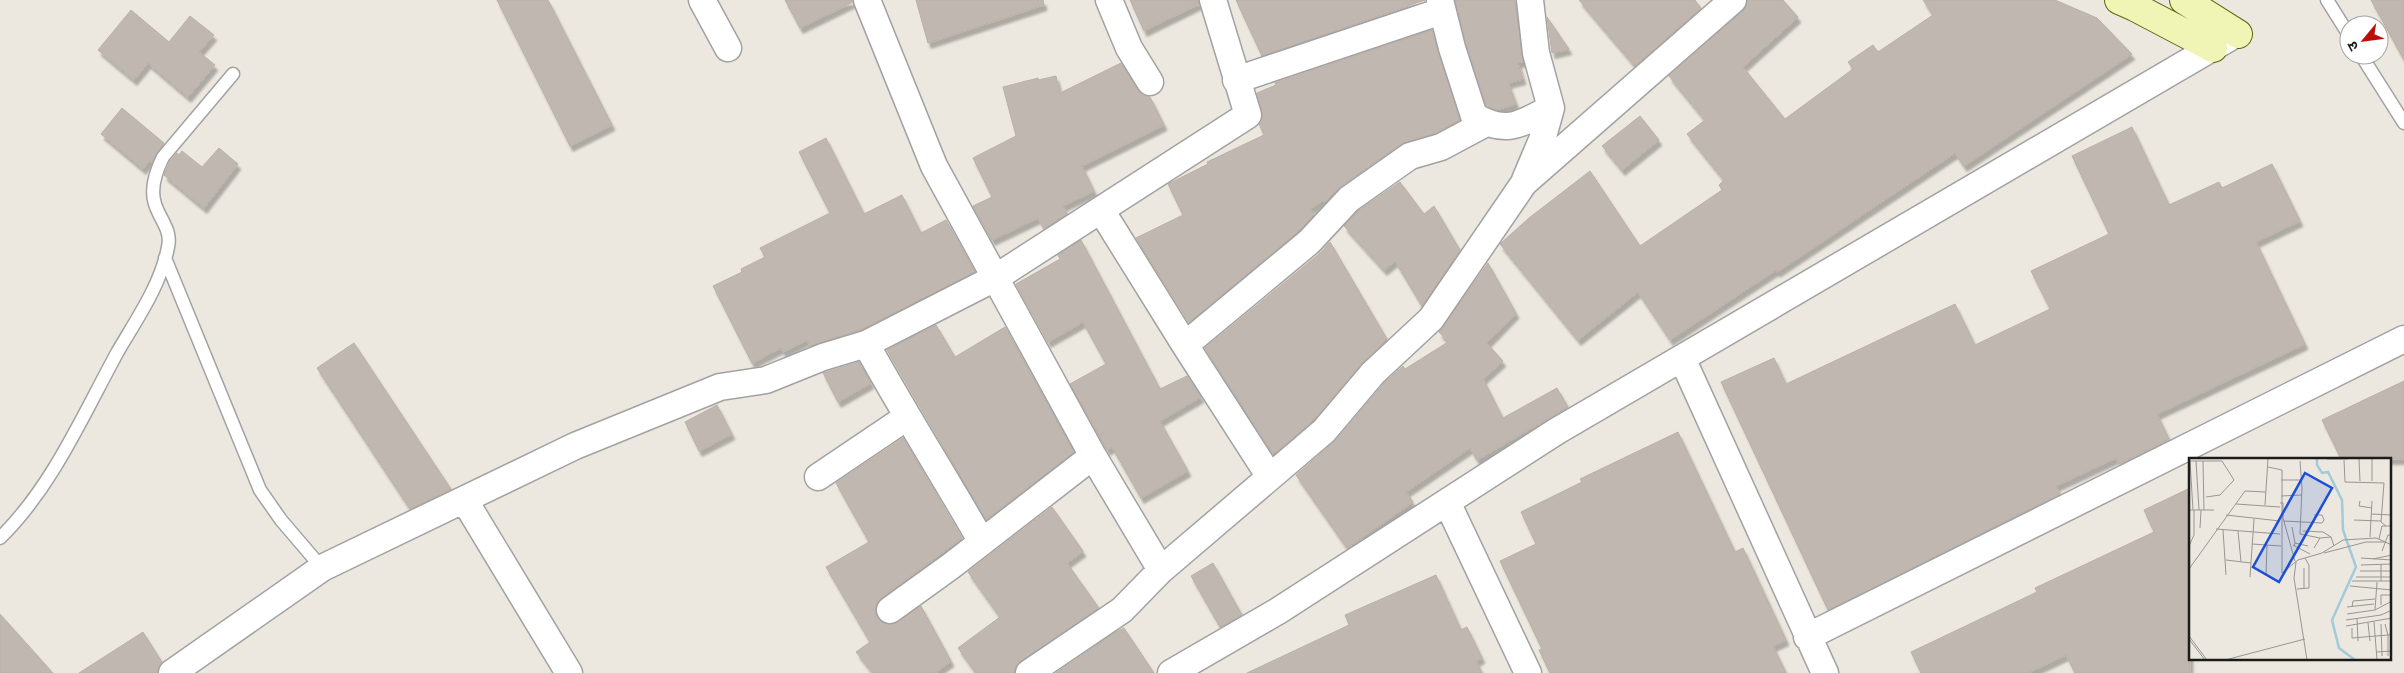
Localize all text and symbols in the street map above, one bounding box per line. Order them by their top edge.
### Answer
north arrow [2339,15,2389,65]
text: उ [2342,38,2362,54]
inset map [2189,458,2392,660]

